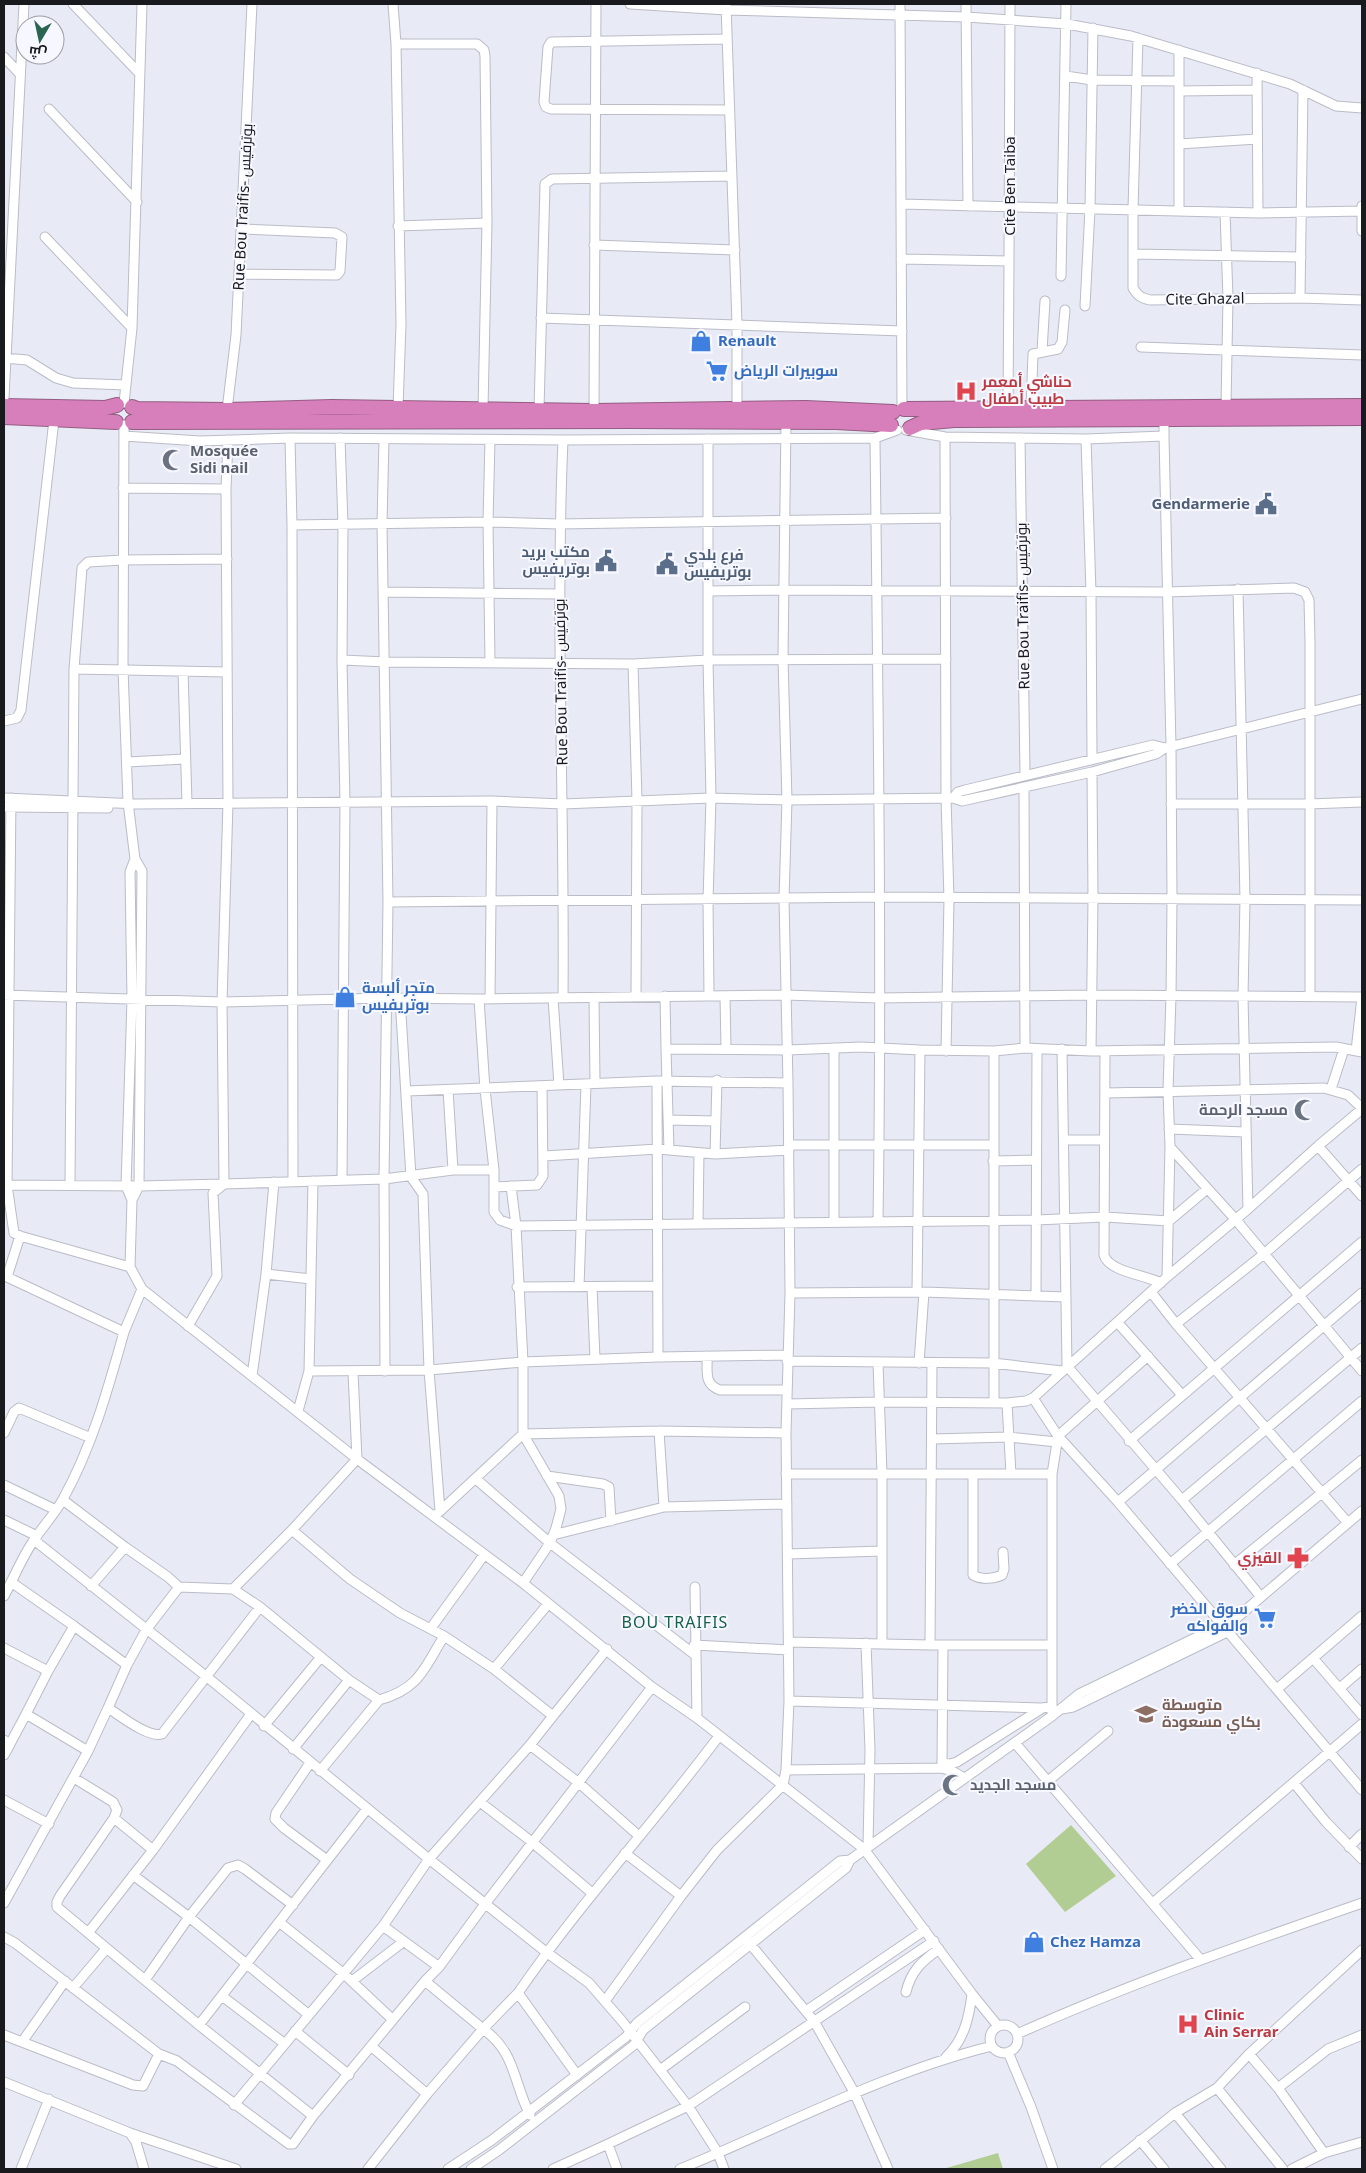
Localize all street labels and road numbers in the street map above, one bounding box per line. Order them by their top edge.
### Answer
street label: Rue Bou Traifis- بوترفيس [228,123,257,291]
street label: Cite Ben Taiba [999,136,1019,236]
street label: Cite Ghazal [1165,287,1245,309]
street label: Rue Bou Traifis- بوترفيس [1011,522,1034,690]
street label: Rue Bou Traifis- بوترفيس [549,598,572,766]

